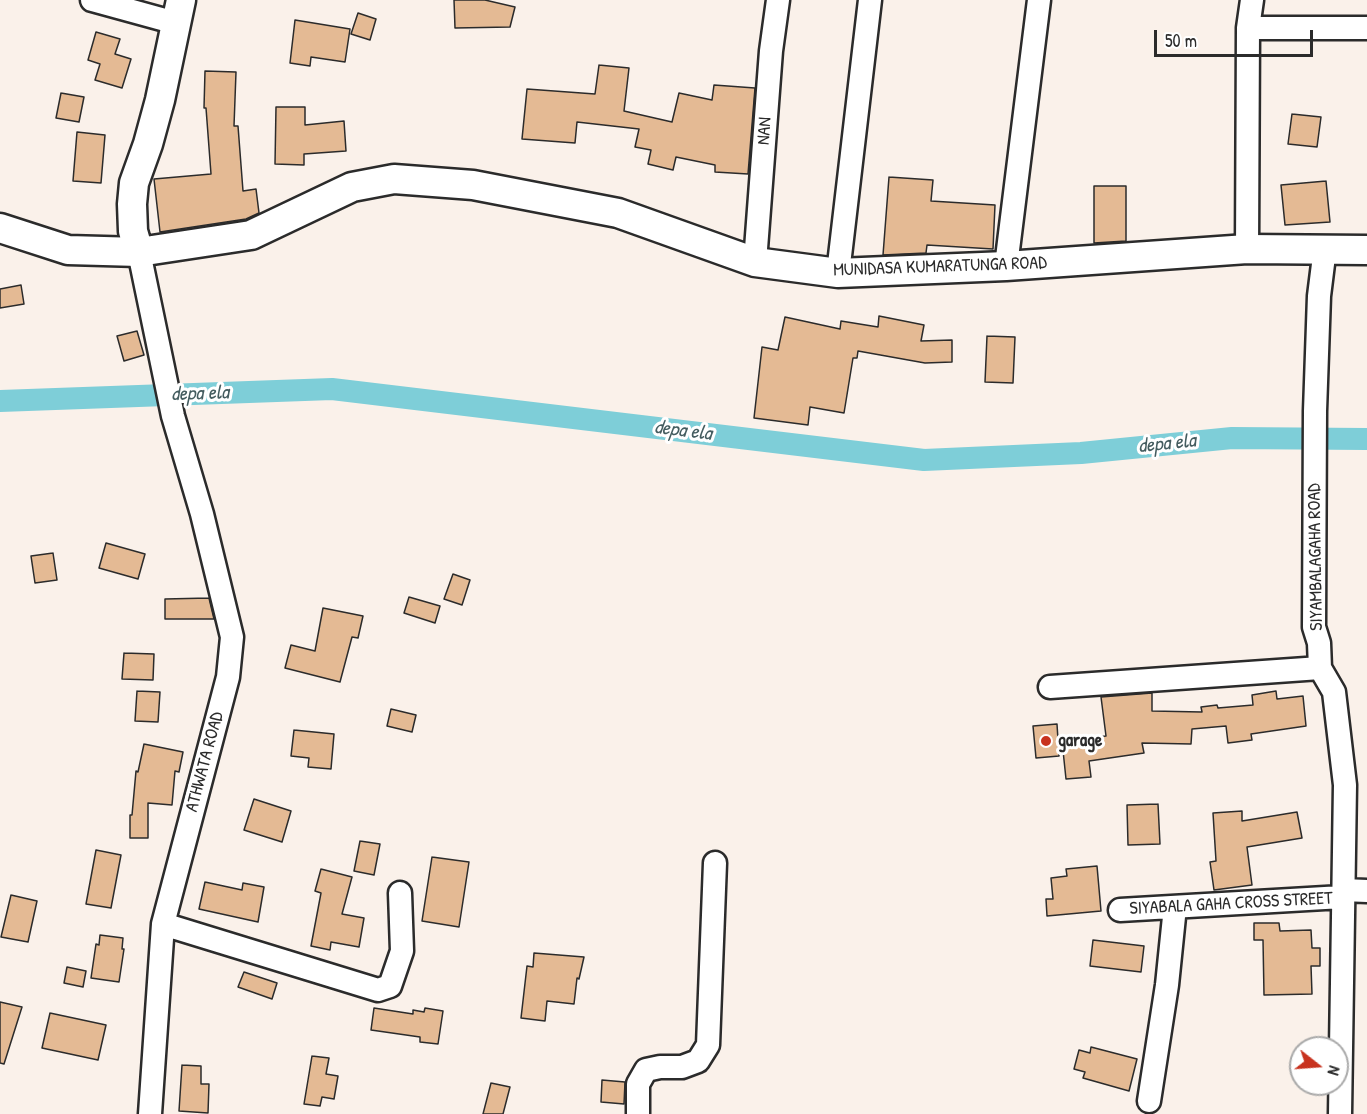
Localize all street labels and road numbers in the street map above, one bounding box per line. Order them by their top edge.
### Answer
street label: NAN [753,116,777,146]
street label: MUNIDASA KUMARATUNGA ROAD [833,252,1047,282]
street label: SIYAMBALAGAHA ROAD [1304,483,1328,631]
street label: ATHWATA ROAD [181,710,229,814]
street label: SIYABALA GAHA CROSS STREET [1129,888,1333,920]

